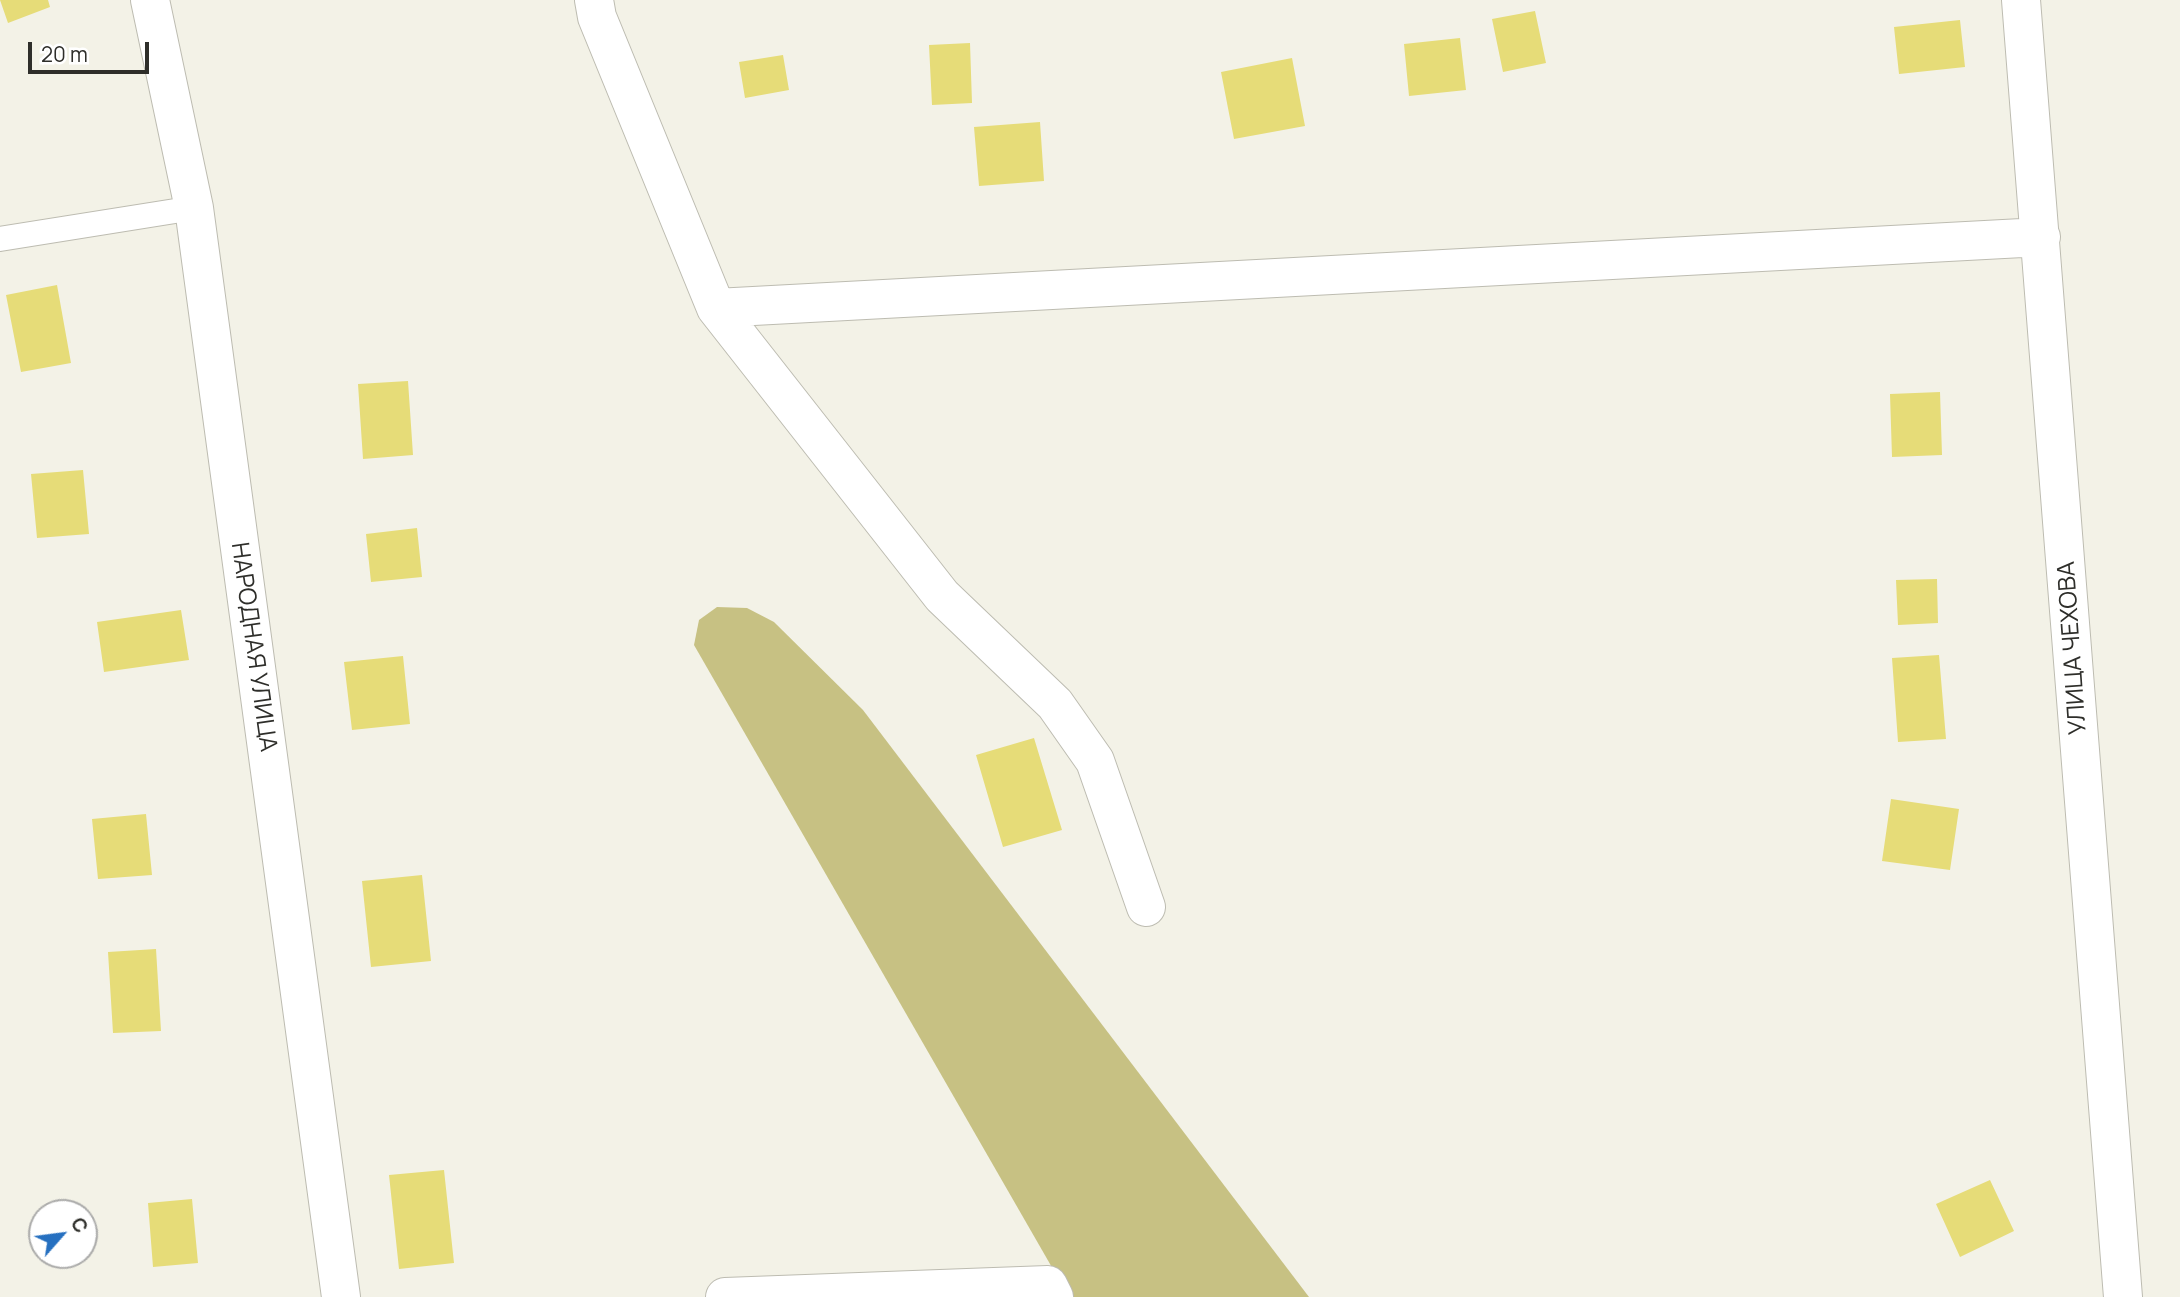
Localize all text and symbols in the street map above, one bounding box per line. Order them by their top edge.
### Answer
scale bar [32,28,152,72]
text: 20 m [41,40,88,68]
street label: НАРОДНАЯ УЛИЦА [224,540,282,754]
street label: УЛИЦА ЧЕХОВА [2053,560,2093,736]
north arrow [28,1199,98,1269]
text: С [65,1213,95,1237]

